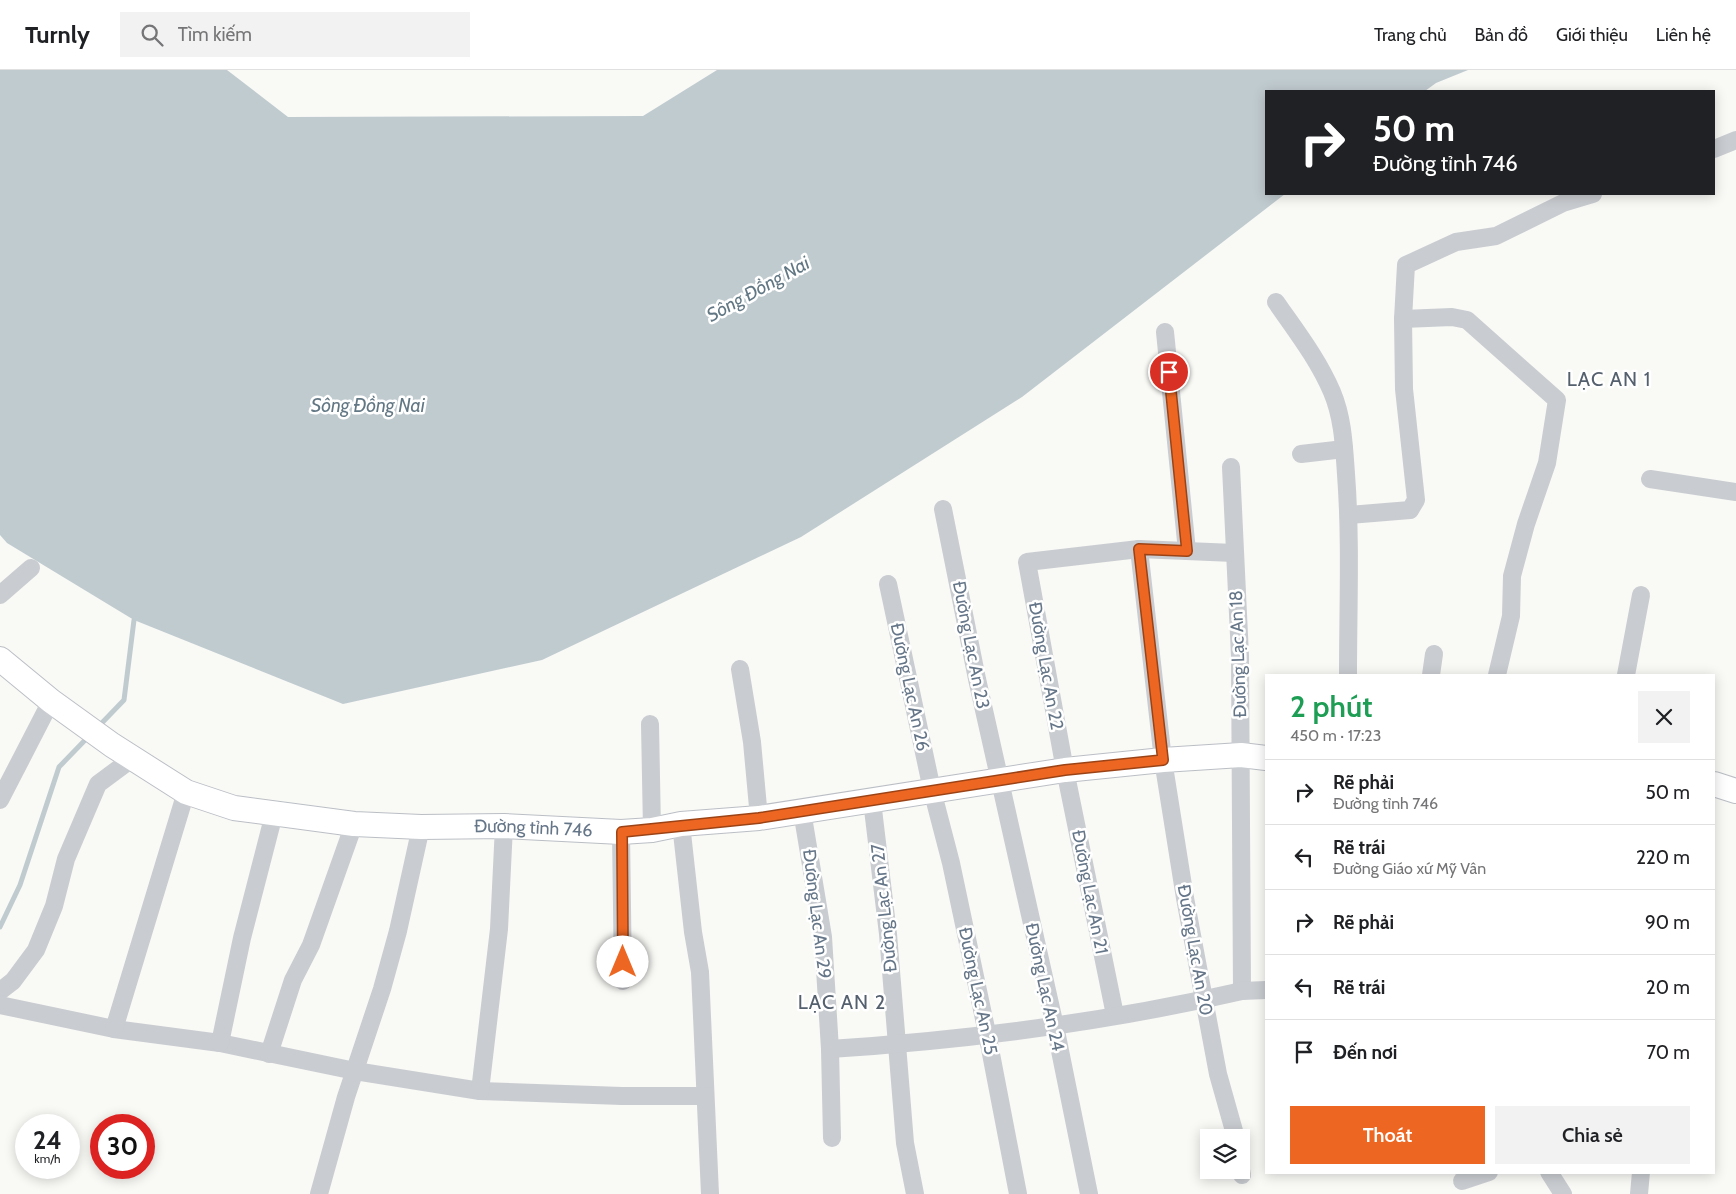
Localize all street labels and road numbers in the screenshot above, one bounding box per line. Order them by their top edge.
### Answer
street label: Đường Lạc An 23 [948,579,994,711]
street label: Đường Lạc An 18 [1225,590,1251,718]
street label: Đường Lạc An 22 [1024,600,1068,732]
street label: Đường Lạc An 26 [886,621,934,753]
street label: Đường tỉnh 746 [474,815,593,842]
street label: Đường Lạc An 21 [1067,828,1113,956]
street label: Đường Lạc An 27 [866,843,902,973]
street label: Đường Lạc An 29 [798,848,836,980]
street label: Đường Lạc An 20 [1173,883,1217,1017]
street label: Đường Lạc An 24 [1021,921,1069,1053]
street label: Đường Lạc An 25 [954,925,1002,1057]

